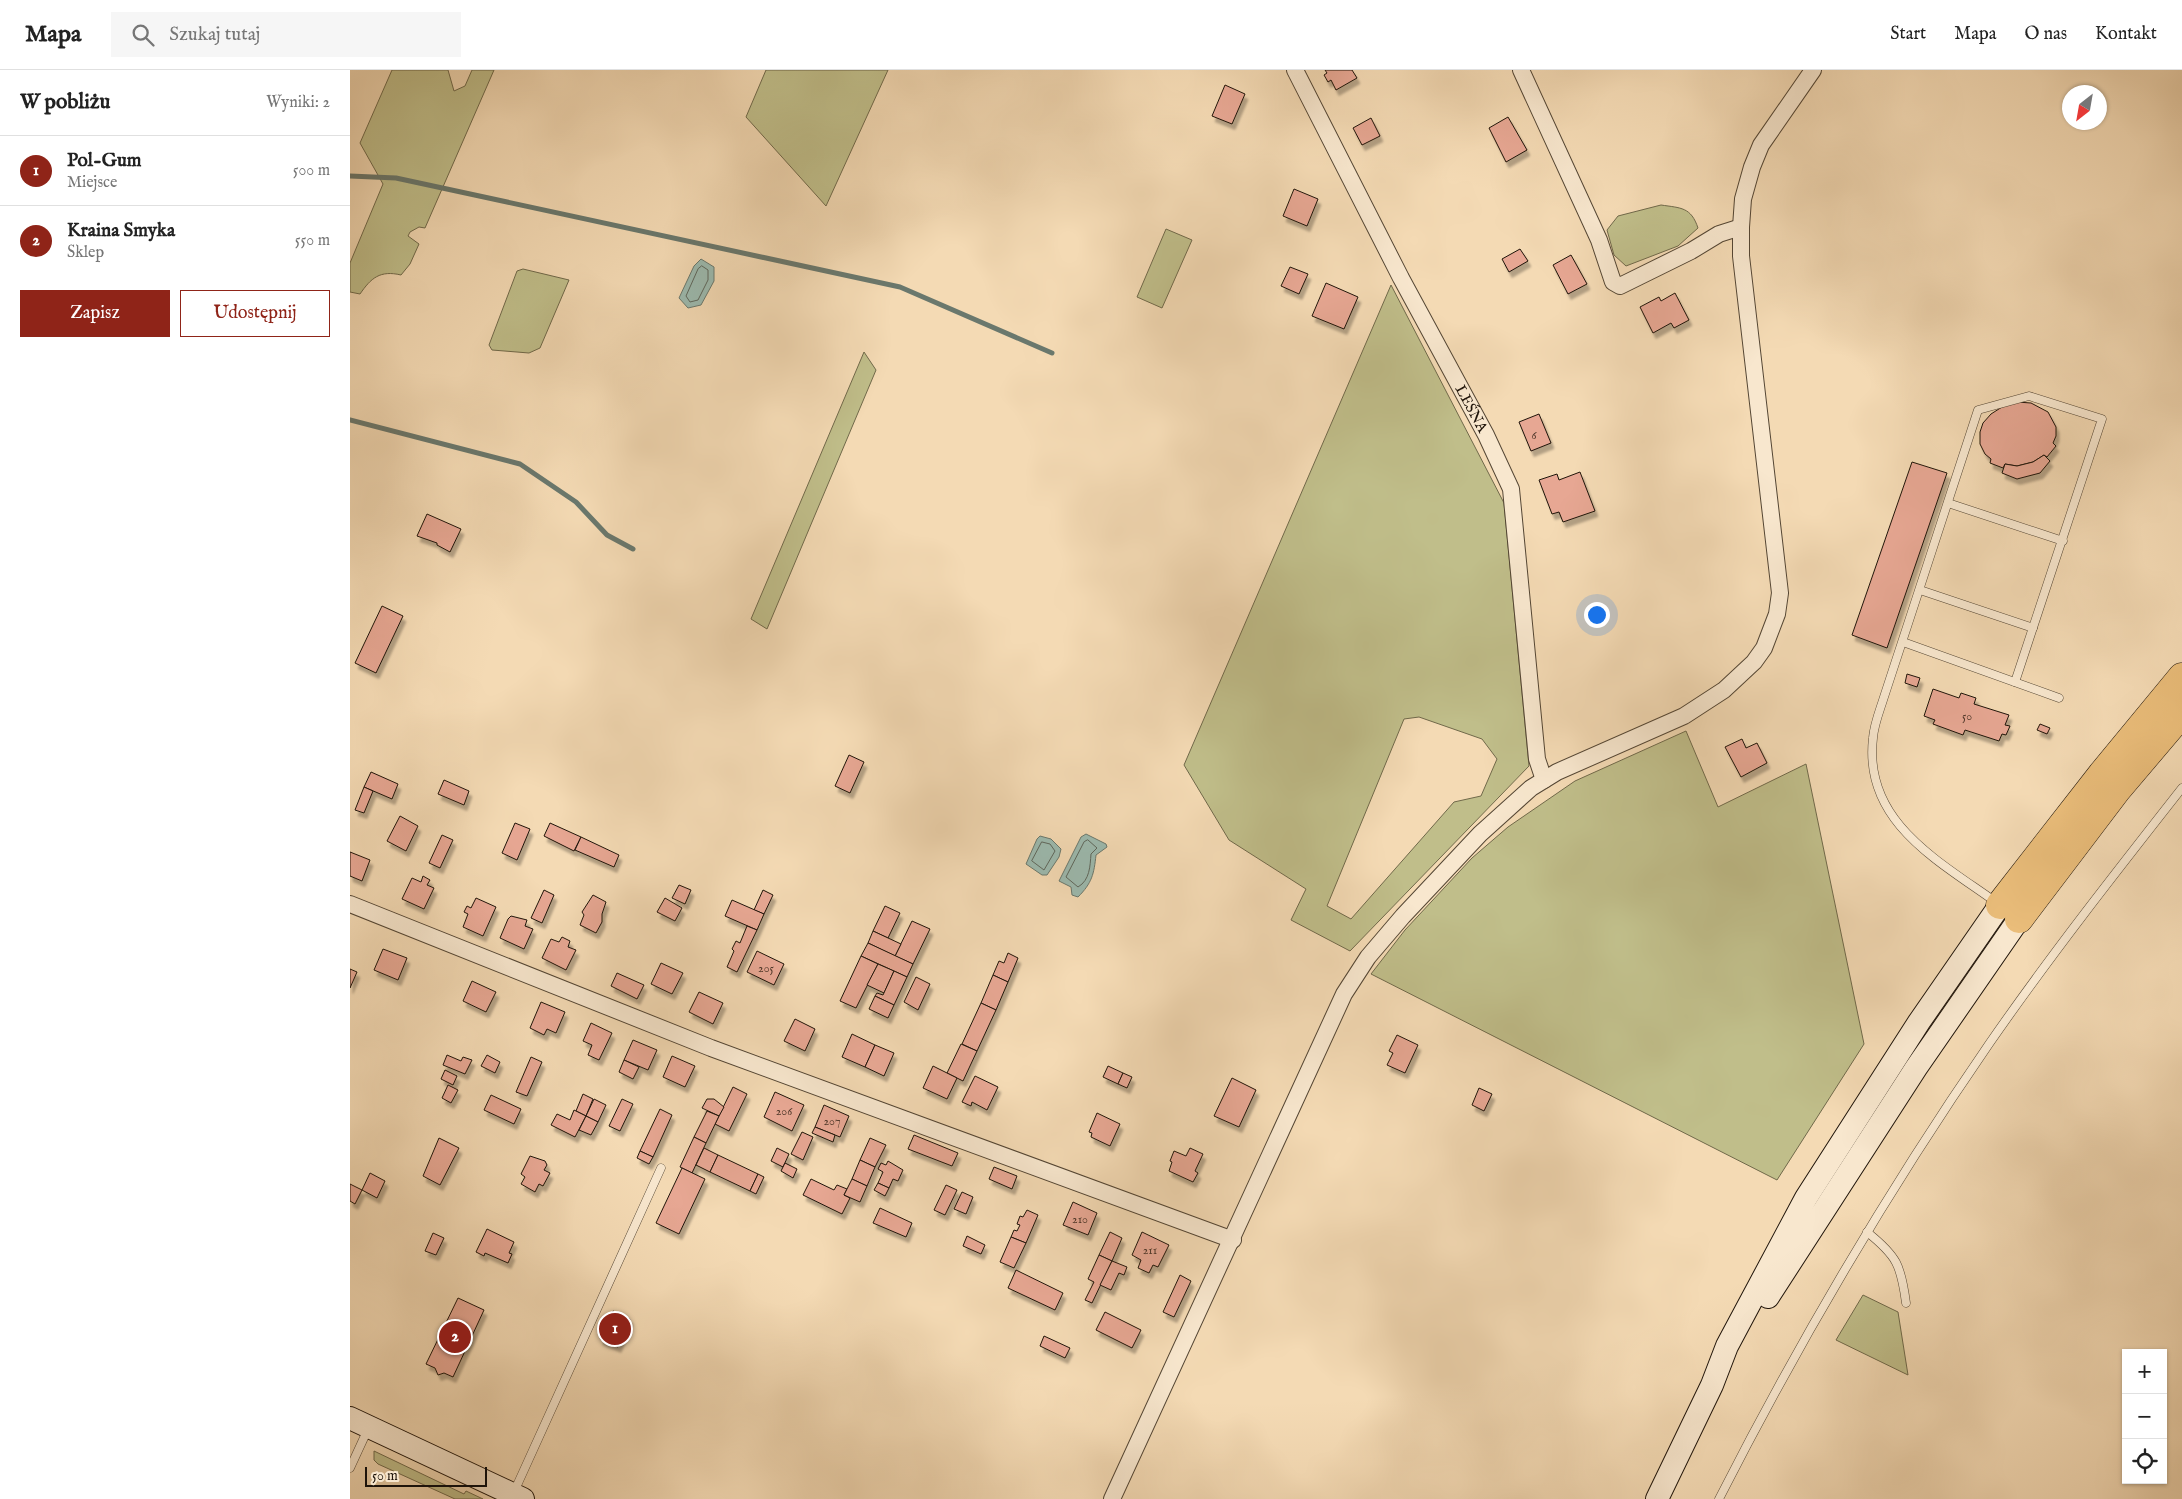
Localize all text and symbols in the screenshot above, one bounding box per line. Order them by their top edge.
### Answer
search box [111,12,461,57]
text: Mapa [25,19,81,50]
icon: search [129,21,157,49]
text: Szukaj tutaj [169,23,260,47]
text: Start [1890,23,1926,46]
text: Mapa [1954,23,1997,46]
text: O nas [2025,23,2067,46]
text: Kontakt [2095,23,2157,46]
north arrow [2062,85,2107,130]
text: W pobliżu [20,89,110,116]
text: Wyniki: 2 [266,93,330,113]
text: Pol-Gum [67,149,141,173]
text: 1 [33,161,39,181]
text: 500 m [293,161,330,181]
text: Miejsce [67,173,117,193]
text: Kraina Smyka [67,219,175,243]
text: 2 [32,231,40,251]
text: 550 m [295,231,330,251]
text: Sklep [67,243,104,263]
button: Zapisz [20,290,170,337]
button: Udostępnij [180,290,330,337]
street label: LEŚNA [1451,382,1492,437]
house number: 6 [1531,428,1537,443]
your location [1584,602,1610,628]
house number: 50 [1962,709,1972,724]
house number: 205 [758,961,775,976]
house number: 206 [776,1104,793,1119]
house number: 207 [823,1114,841,1129]
house number: 210 [1072,1212,1088,1227]
house number: 211 [1143,1243,1157,1258]
pin: 1 [599,1310,631,1348]
pin: 2 [439,1318,471,1356]
map controls [2122,1349,2167,1484]
button: + [2122,1349,2167,1394]
button: − [2122,1394,2167,1439]
button: locate [2122,1439,2167,1484]
scale bar [365,1464,488,1487]
text: 50 m [372,1467,398,1485]

